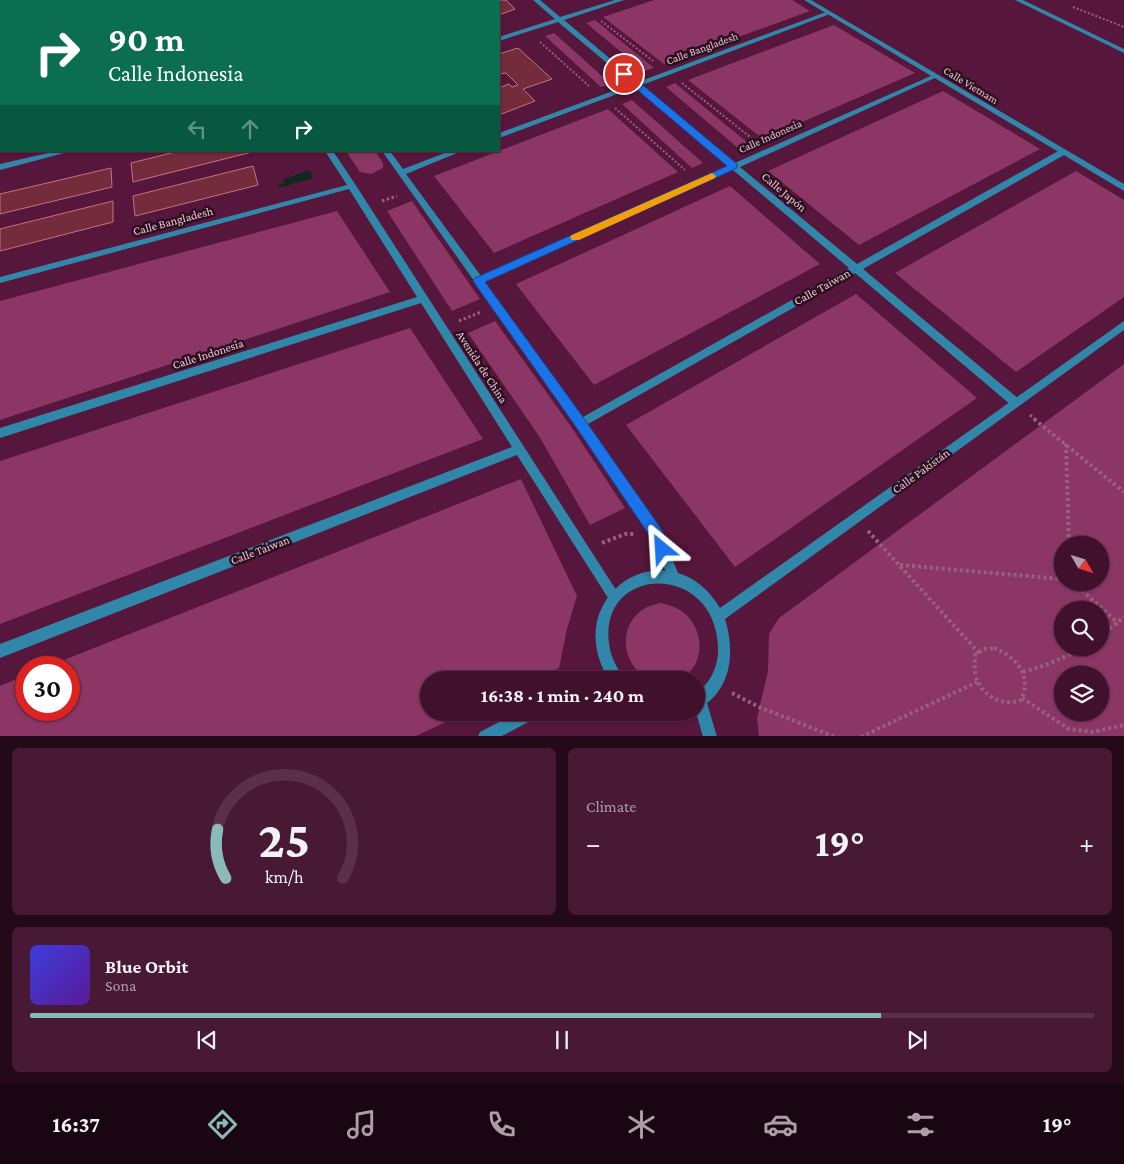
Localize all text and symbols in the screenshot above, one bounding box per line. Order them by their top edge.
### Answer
icon: right [25,20,90,85]
text: 90 m [108,20,185,59]
street label: Calle Bangladesh [665,29,740,67]
pin [603,53,645,95]
icon: arrive [610,60,638,88]
text: Calle Indonesia [108,61,243,86]
street label: Calle Vietnam [942,64,1001,106]
icon: left [183,115,211,143]
icon: ahead [236,115,264,143]
icon: right [289,115,317,143]
street label: Calle Indonesia [737,117,803,155]
street label: Calle Japón [759,169,810,215]
street label: Calle Bangladesh [131,203,215,238]
street label: Calle Taiwan [792,266,853,308]
street label: Avenida de China [453,328,511,406]
street label: Calle Indonesia [171,336,246,372]
street label: Calle Pakistán [890,445,953,496]
position arrow [635,522,687,574]
street label: Calle Taiwan [229,532,292,568]
north arrow [1054,536,1109,591]
map controls [1054,536,1109,721]
button: search [1054,601,1109,656]
speed limit sign: 30 [15,656,80,721]
button: layers [1054,666,1109,721]
text: 16:38 · 1 min · 240 m [481,685,644,706]
text: Climate [586,798,636,815]
text: 25 [258,810,310,868]
text: 19° [815,822,865,864]
text: − [586,828,601,859]
text: + [1079,828,1094,859]
text: km/h [265,867,304,887]
text: Blue Orbit [105,956,188,977]
text: Sona [105,977,136,994]
icon: previous [193,1026,221,1054]
icon: pause [548,1026,576,1054]
icon: next [903,1026,931,1054]
icon: directions [205,1107,240,1142]
icon: music [344,1107,379,1142]
icon: phone [484,1107,519,1142]
icon: climate [624,1107,659,1142]
icon: car [763,1107,798,1142]
icon: filters [903,1107,938,1142]
text: 16:37 [52,1112,100,1137]
text: 19° [1043,1112,1072,1137]

